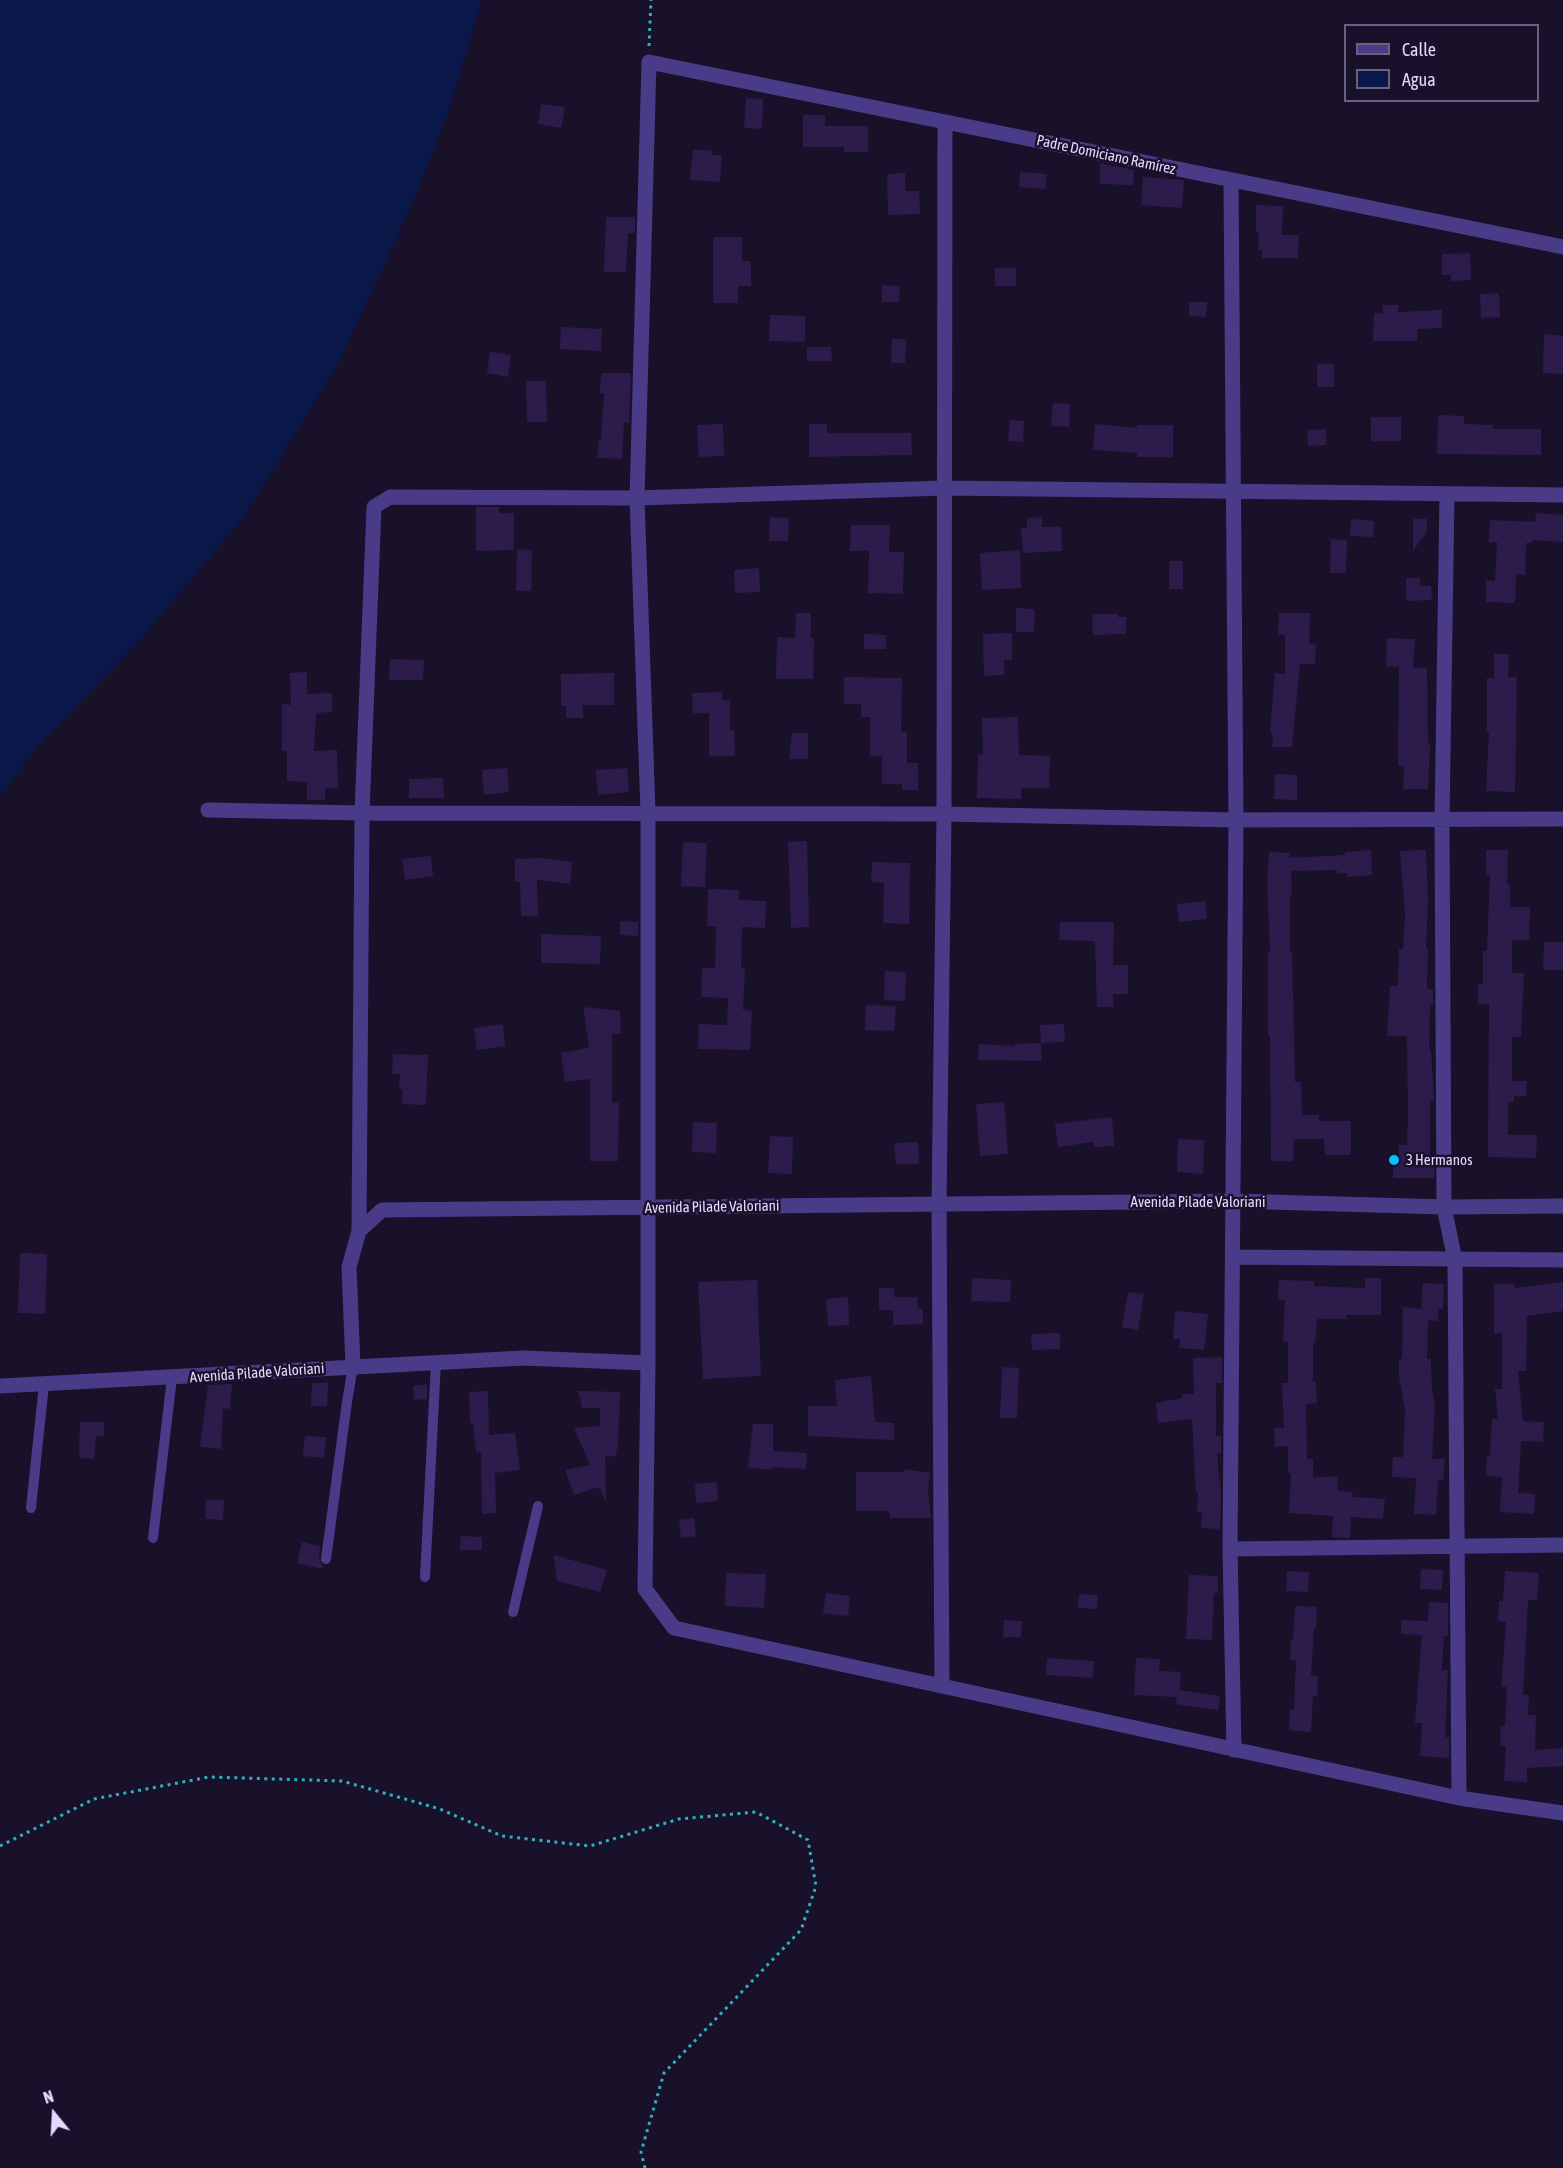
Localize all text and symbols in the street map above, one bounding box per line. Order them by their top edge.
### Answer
legend [1344,24,1539,102]
text: Calle [1402,39,1436,60]
text: Agua [1402,69,1436,90]
street label: Padre Domiciano Ramírez [1035,131,1177,179]
place label: 3 Hermanos [1406,1151,1472,1169]
marker: 3 Hermanos [1387,1153,1401,1167]
street label: Avenida Pilade Valoriani [1131,1193,1265,1211]
street label: Avenida Pilade Valoriani [644,1197,780,1217]
street label: Avenida Pilade Valoriani [189,1359,325,1387]
north arrow [24,2084,84,2144]
text: N [41,2087,56,2107]

